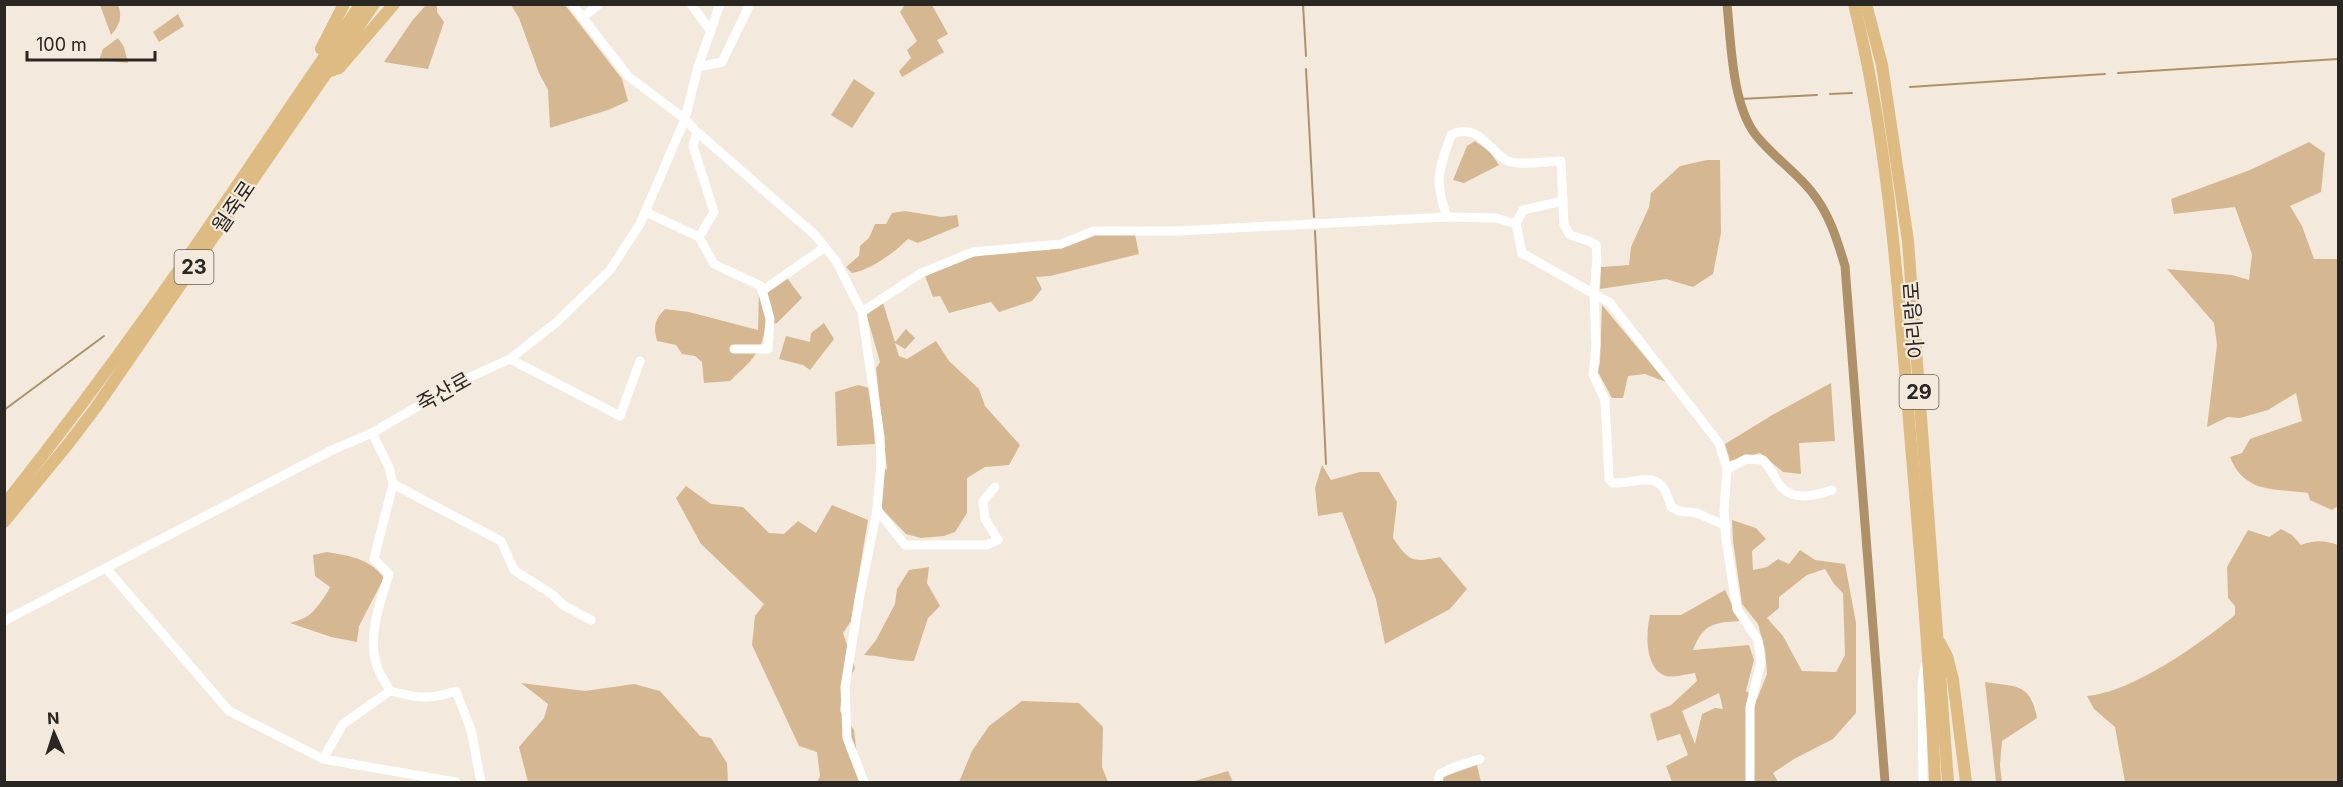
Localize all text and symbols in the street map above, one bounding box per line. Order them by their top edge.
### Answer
scale bar [27,24,154,62]
text: 100 m [36,34,87,55]
street label: 월죽로 [207,176,260,238]
road number: 23 [174,250,214,284]
street label: 아리랑로 [1898,281,1929,359]
street label: 죽산로 [412,367,475,417]
road number: 29 [1900,375,1938,409]
north arrow [24,703,84,763]
text: N [47,708,60,728]

